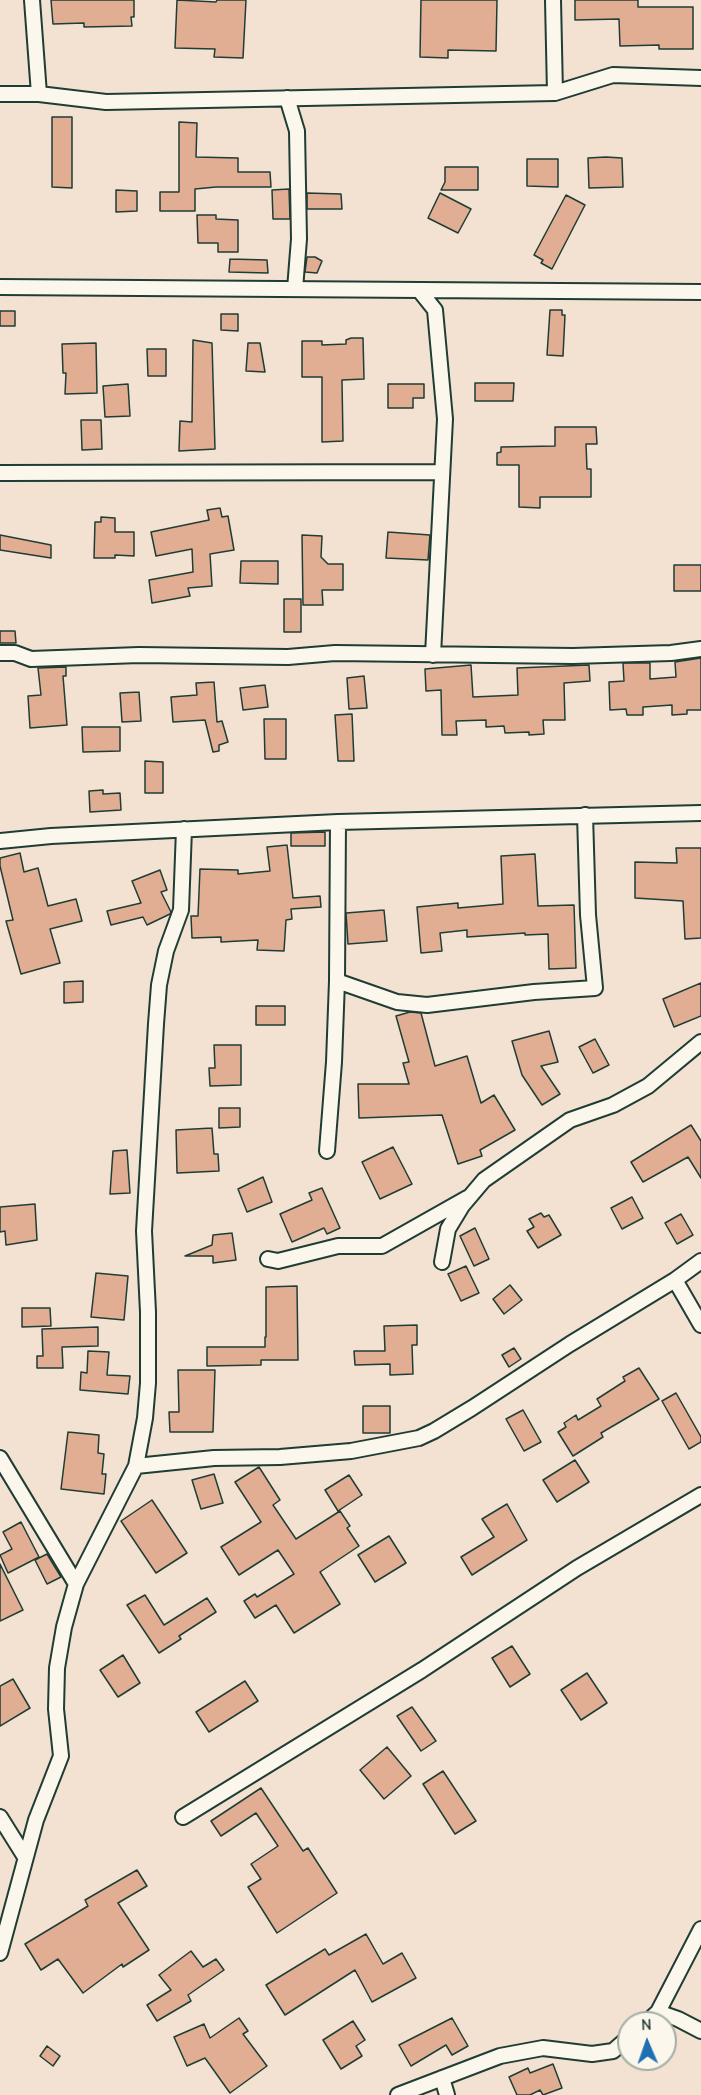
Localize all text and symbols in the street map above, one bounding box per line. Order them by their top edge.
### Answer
north arrow [617,2011,677,2071]
text: N [641,2016,652,2034]

